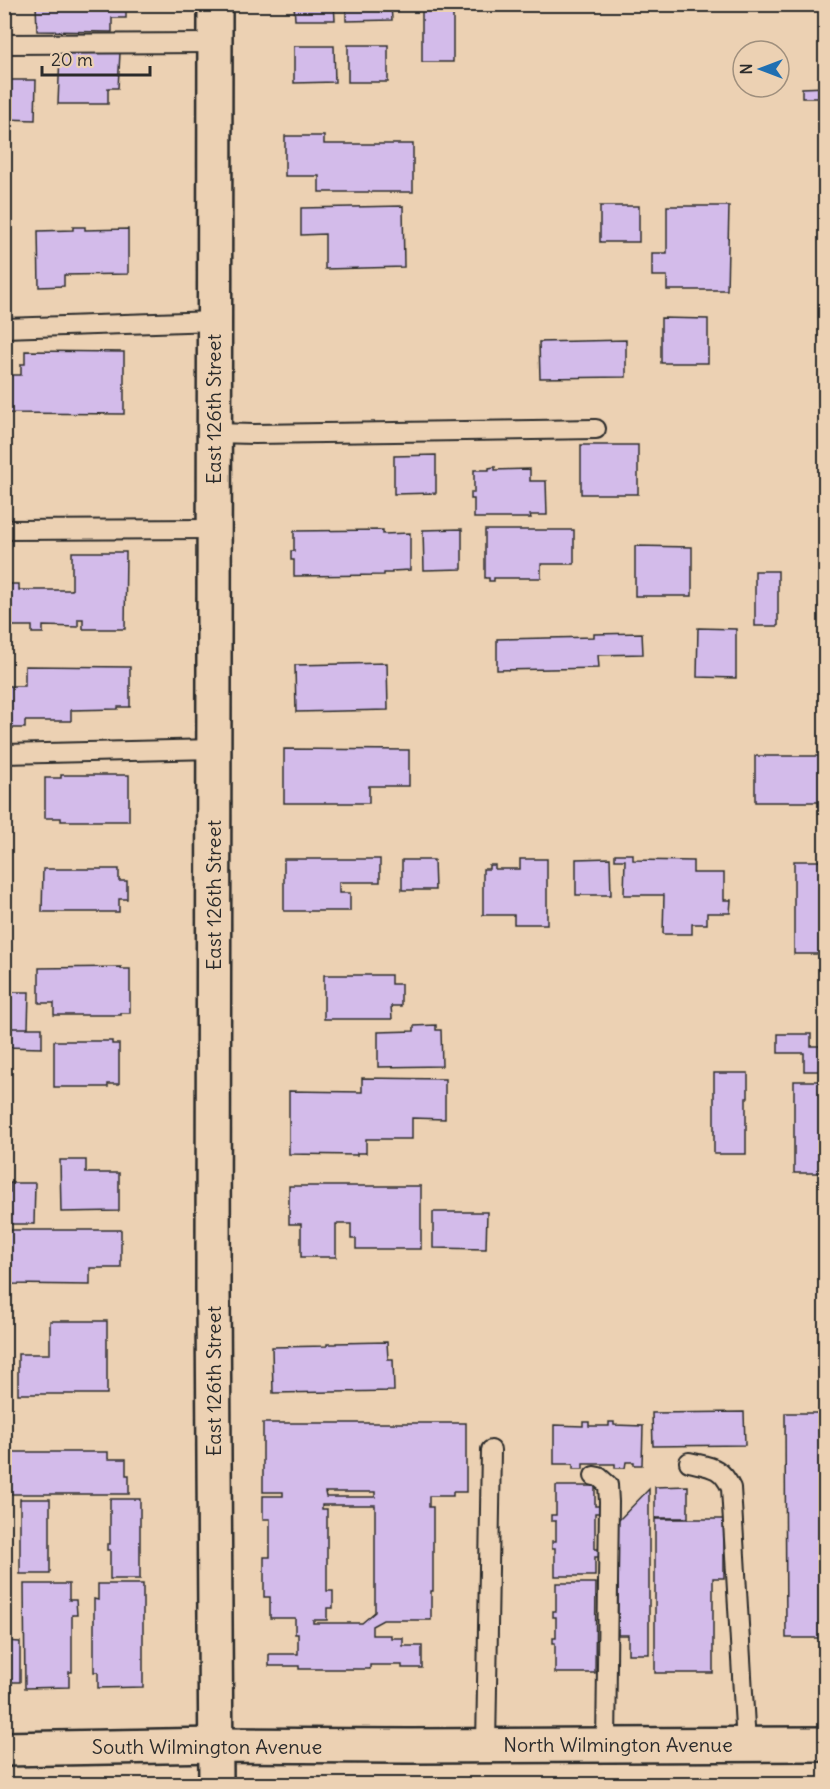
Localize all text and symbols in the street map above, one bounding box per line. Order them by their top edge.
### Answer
scale bar [42,39,150,77]
north arrow [731,39,791,99]
text: 20 m [51,48,93,71]
text: N [736,63,756,75]
street label: East 126th Street [201,334,226,484]
street label: East 126th Street [201,820,226,970]
street label: East 126th Street [201,1306,226,1456]
street label: North Wilmington Avenue [503,1732,733,1757]
street label: South Wilmington Avenue [92,1734,322,1759]

